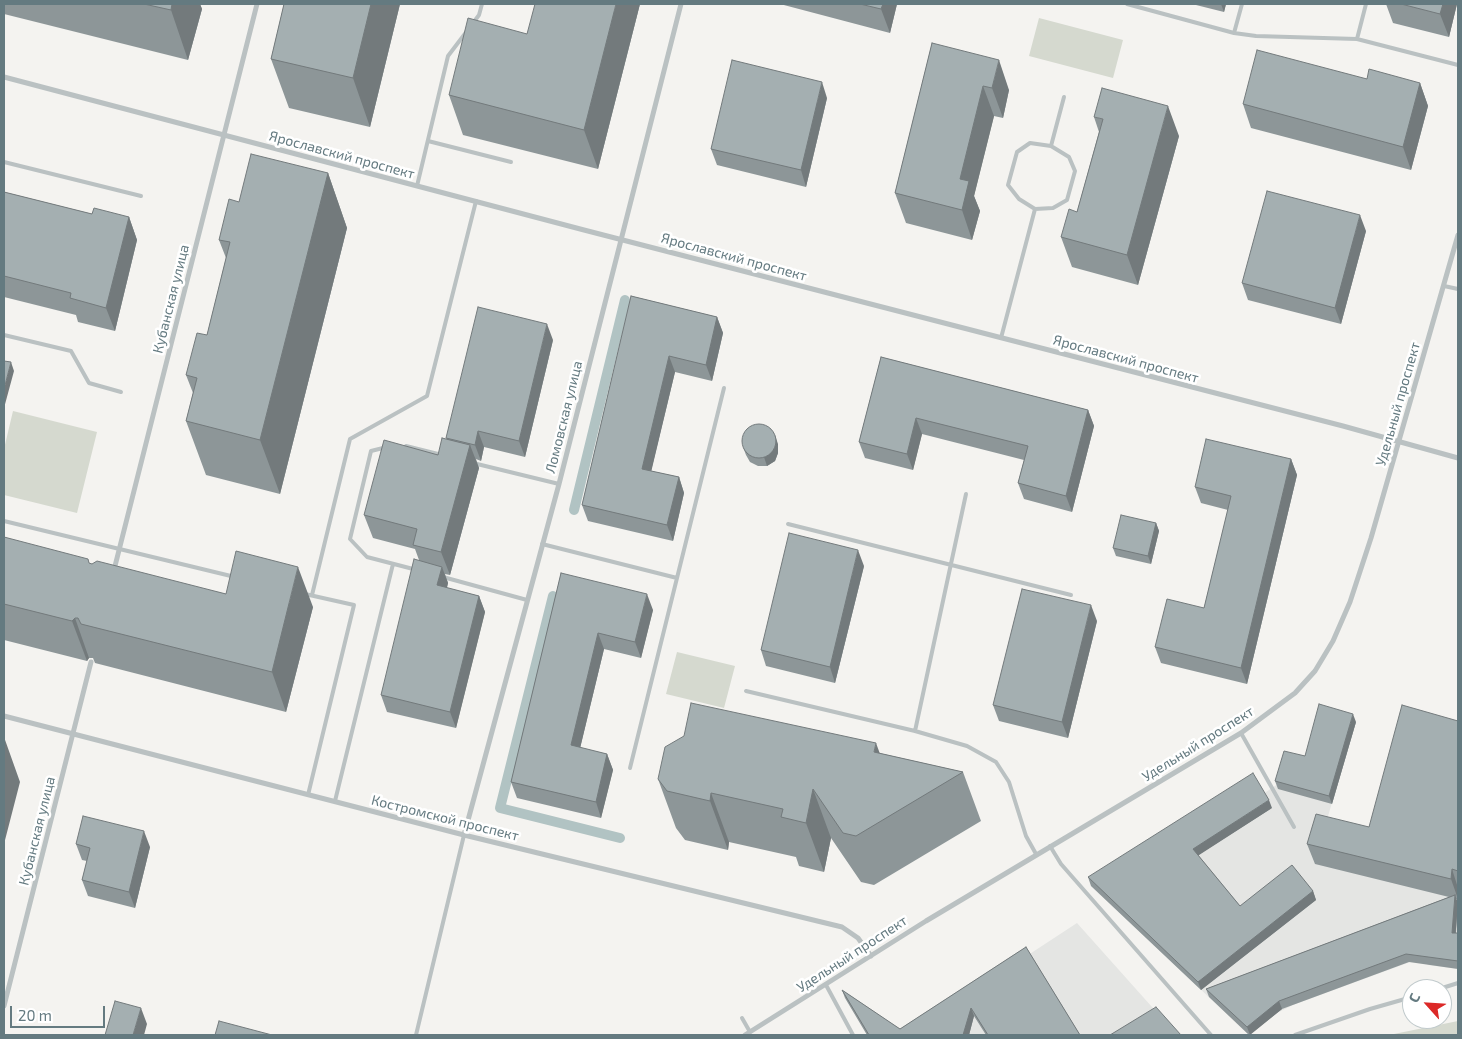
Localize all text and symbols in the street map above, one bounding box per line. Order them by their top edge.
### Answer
street label: Ярославский проспект [267,127,417,183]
street label: Ярославский проспект [659,229,809,285]
street label: Кубанская улица [149,243,193,355]
street label: Ярославский проспект [1051,331,1201,387]
street label: Удельный проспект [1372,340,1424,468]
street label: Ломовская улица [542,359,586,475]
street label: Удельный проспект [1139,703,1257,785]
street label: Кубанская улица [15,775,59,887]
street label: Костромской проспект [370,792,520,844]
street label: Удельный проспект [794,912,910,996]
north arrow [1402,979,1452,1029]
text: С [1405,990,1423,1005]
scale bar [12,996,108,1028]
text: 20 m [18,1006,52,1024]

